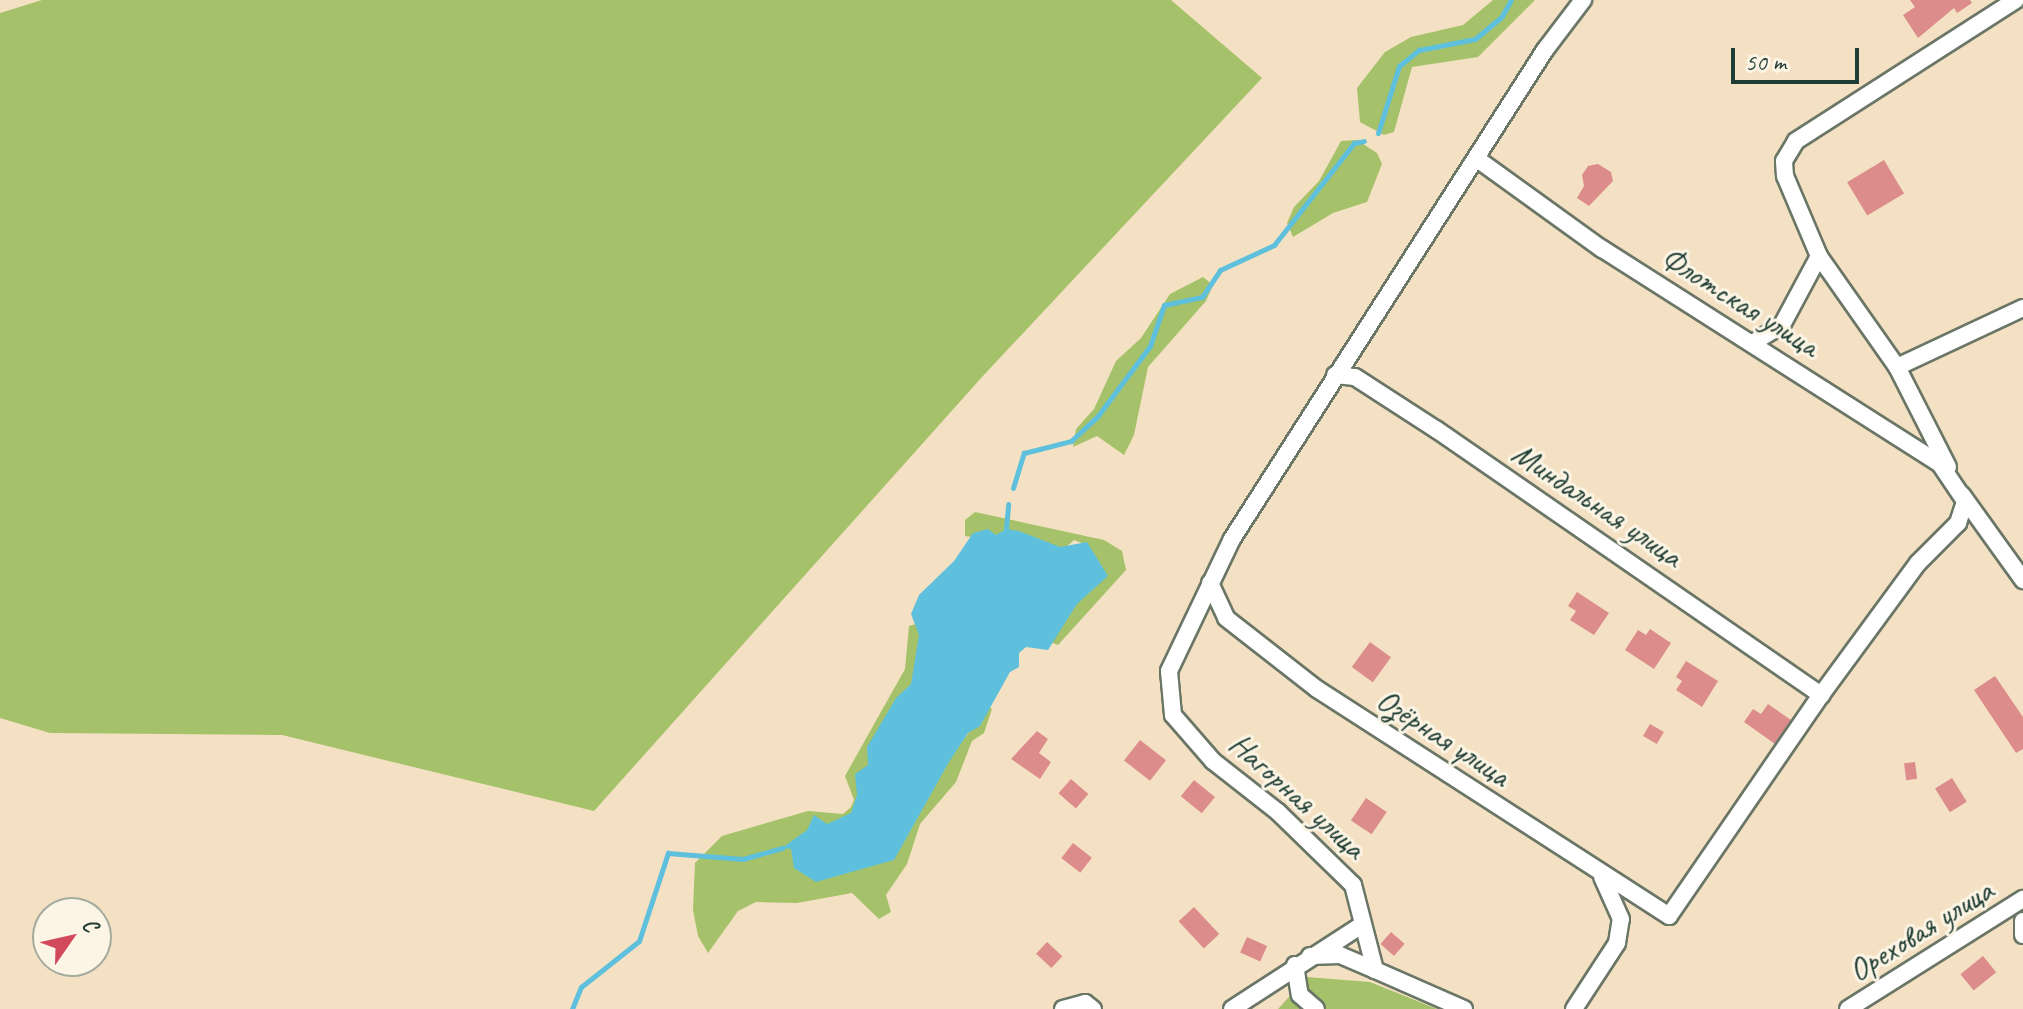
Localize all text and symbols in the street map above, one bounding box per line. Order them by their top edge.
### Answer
scale bar [1735,32,1863,82]
text: 50 m [1745,47,1786,77]
street label: Флотская улица [1654,238,1826,366]
street label: Миндальная улица [1504,434,1690,576]
street label: Озёрная улица [1368,680,1518,796]
street label: Нагорная улица [1220,724,1374,868]
street label: Ореховая улица [1841,871,2001,991]
north arrow [32,897,112,977]
text: С [76,912,105,937]

